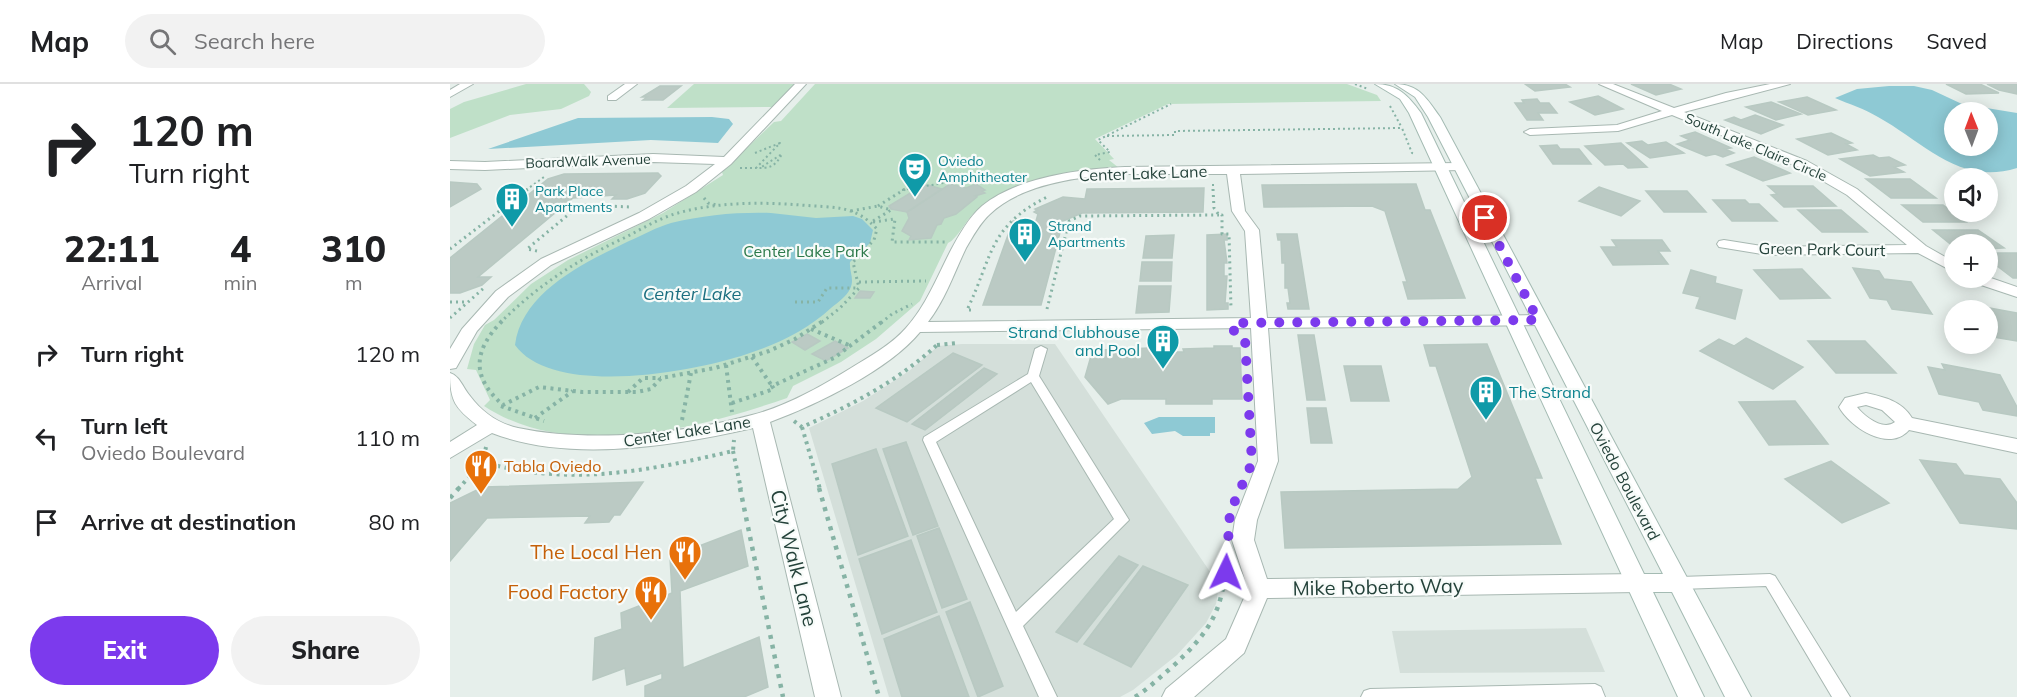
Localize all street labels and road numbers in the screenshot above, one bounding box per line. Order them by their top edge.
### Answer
street label: South Lake Claire Circle [1682,109,1830,185]
street label: BoardWalk Avenue [525,150,651,172]
street label: Center Lake Lane [1079,161,1207,185]
street label: Green Park Court [1758,238,1886,260]
street label: Center Lake Lane [622,411,752,451]
street label: Oviedo Boulevard [1585,418,1665,544]
street label: City Walk Lane [765,487,824,629]
street label: Mike Roberto Way [1292,573,1464,600]

